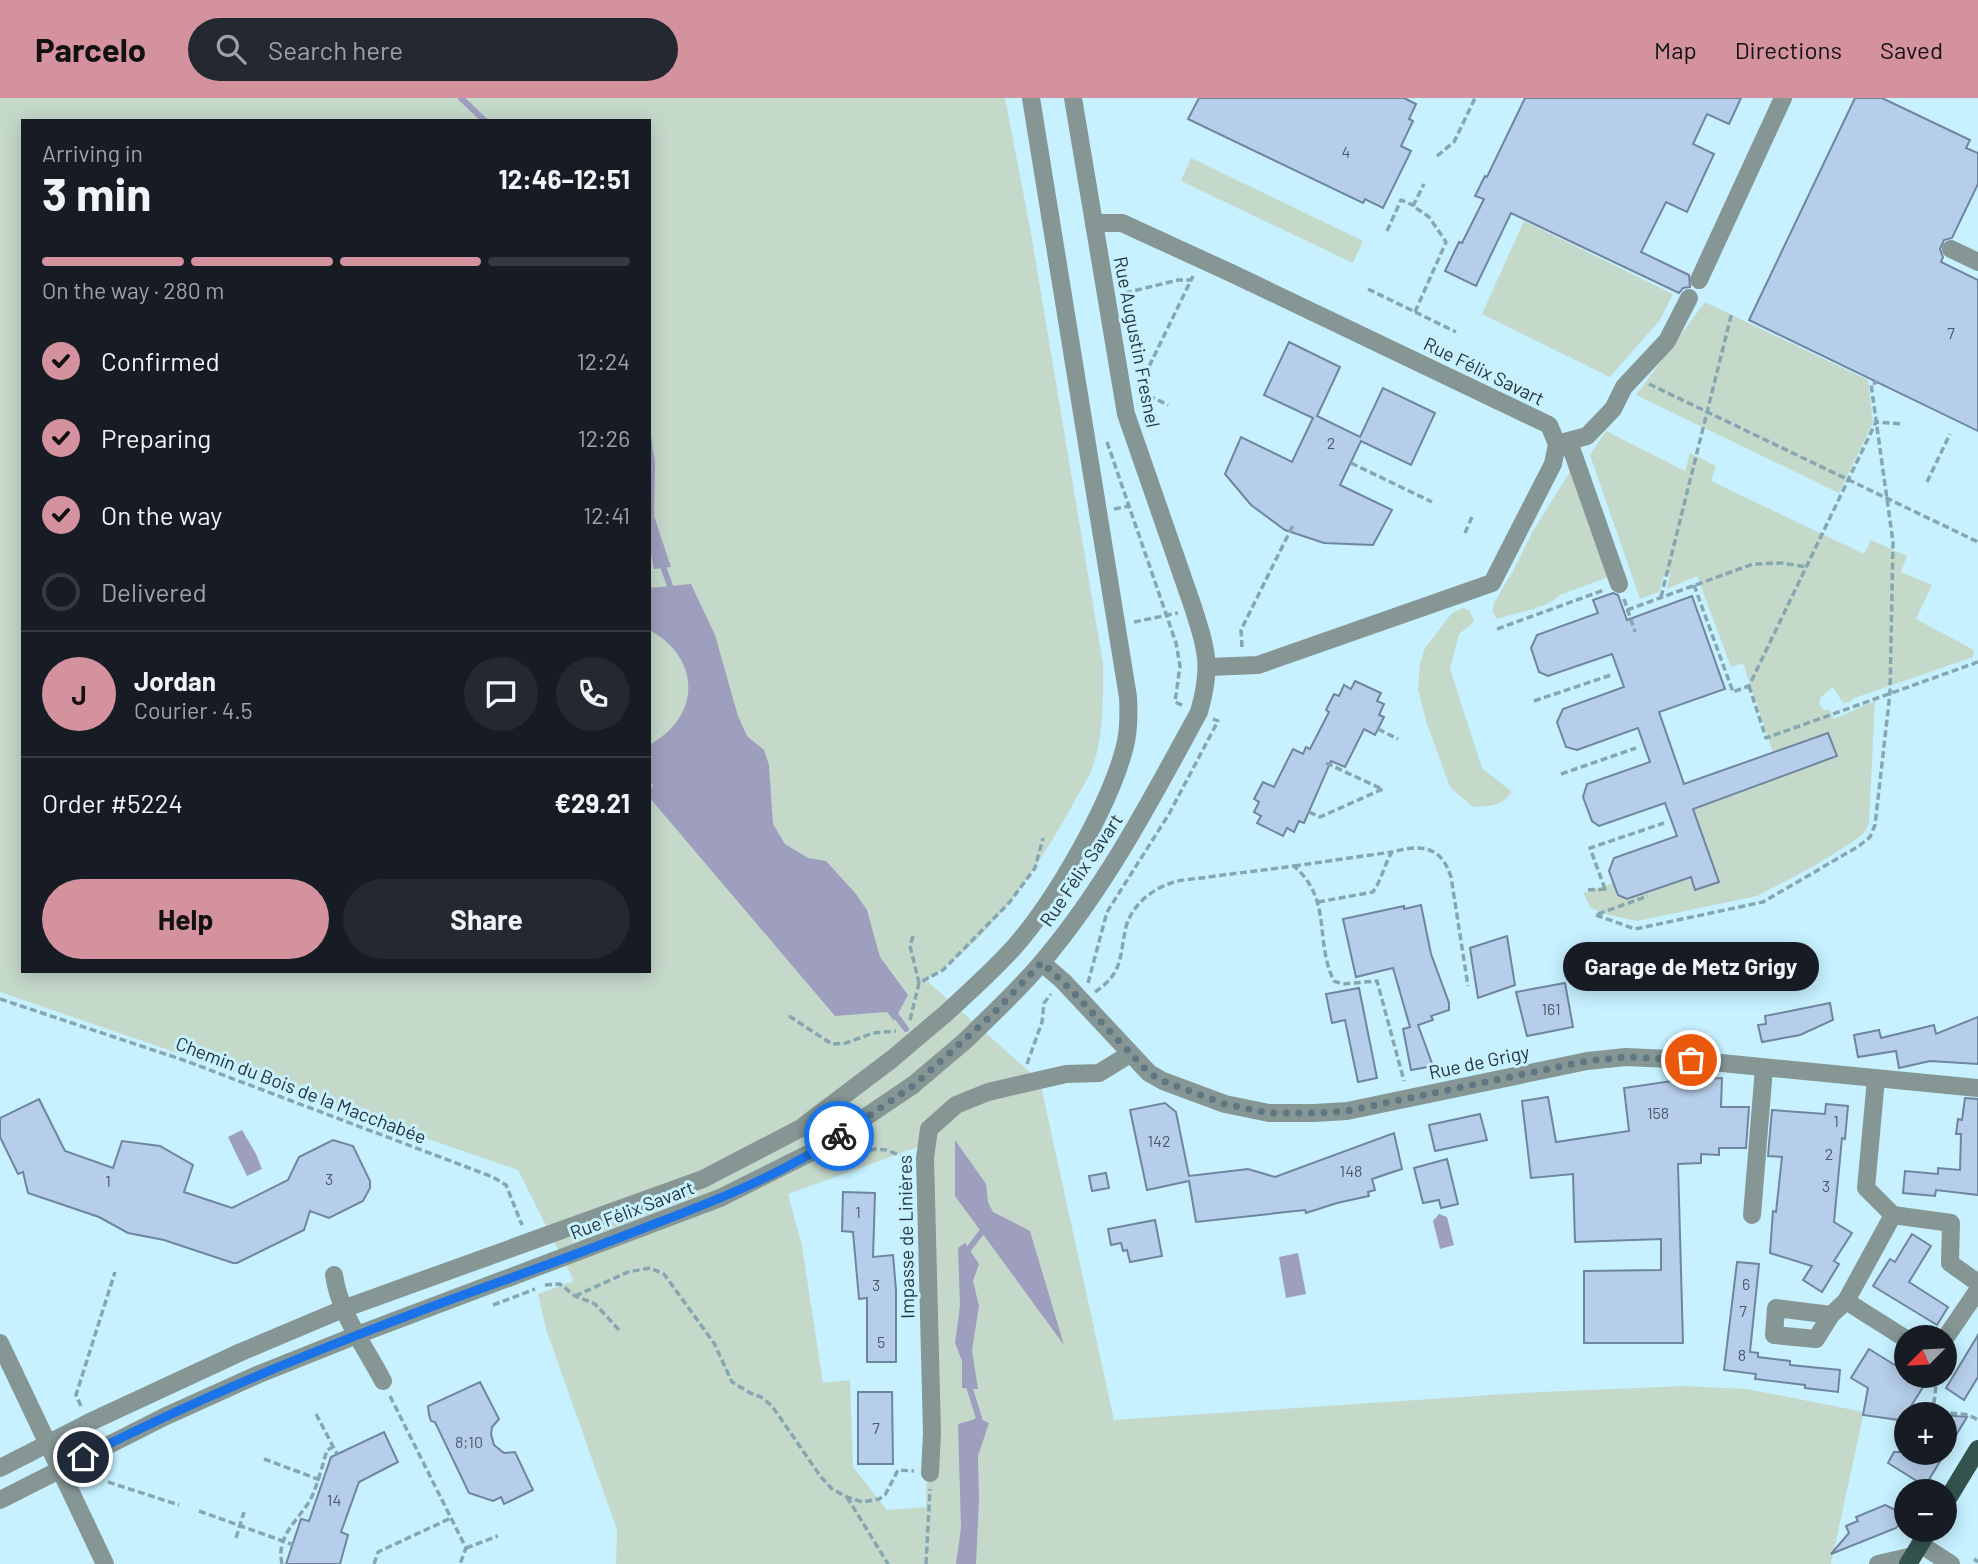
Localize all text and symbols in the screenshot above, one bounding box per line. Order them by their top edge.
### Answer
search box [188,18,678,81]
text: Parcelo [35,29,146,69]
icon: search [212,30,250,68]
text: Search here [268,34,403,65]
text: Map [1654,35,1697,64]
text: Directions [1735,35,1842,64]
text: Saved [1880,35,1943,64]
text: Arriving in [42,139,143,167]
house number: 4 [1342,142,1350,161]
text: 12:46–12:51 [499,163,630,194]
text: 3 min [42,165,151,220]
street label: Rue Augustin Fresnel [1110,254,1165,429]
text: On the way · 280 m [42,276,224,304]
house number: 7 [1947,323,1955,342]
street label: Rue Félix Savart [1420,331,1548,410]
icon: check [42,342,80,380]
text: Confirmed [101,345,220,376]
text: 12:24 [577,347,630,375]
icon: check [42,419,80,457]
text: Preparing [101,422,211,453]
text: 12:26 [578,424,630,452]
house number: 2 [1327,433,1335,452]
icon: check [42,496,80,534]
text: On the way [101,499,222,530]
text: 12:41 [583,501,630,529]
text: Delivered [101,576,207,607]
button: chat [464,657,538,731]
button: phone [556,657,630,731]
text: Jordan [134,665,216,696]
text: J [71,679,87,710]
text: Courier · 4.5 [134,696,253,724]
text: Order #5224 [42,787,183,818]
text: €29.21 [555,787,630,818]
street label: Rue Félix Savart [1034,809,1127,931]
button: Help [42,879,329,959]
button: Share [343,879,630,959]
callout: Garage de Metz Grigy [1563,941,1819,990]
text: Garage de Metz Grigy [1585,952,1797,980]
house number: 161 [1541,999,1561,1018]
pin [1661,1030,1721,1090]
street label: Chemin du Bois de la Macchabée [173,1031,430,1148]
street label: Rue de Grigy [1426,1040,1532,1083]
icon: bag [1672,1041,1710,1079]
courier [804,1101,874,1171]
house number: 158 [1647,1103,1669,1122]
house number: 1 [1833,1111,1839,1130]
icon: bike [820,1117,858,1155]
house number: 142 [1148,1131,1171,1150]
house number: 2 [1825,1144,1833,1163]
street label: Impasse de Linières [893,1155,918,1319]
house number: 148 [1340,1161,1362,1180]
house number: 3 [325,1169,333,1188]
house number: 1 [105,1171,111,1190]
street label: Rue Félix Savart [566,1175,697,1244]
house number: 3 [1822,1176,1830,1195]
house number: 1 [855,1202,861,1221]
house number: 6 [1742,1274,1750,1293]
house number: 3 [872,1275,880,1294]
house number: 7 [1739,1301,1747,1320]
north arrow [1894,1325,1956,1388]
map controls [1894,1325,1957,1542]
house number: 5 [877,1332,885,1351]
house number: 8 [1738,1345,1746,1364]
button: + [1894,1402,1957,1465]
house number: 7 [872,1418,880,1437]
pin [53,1427,113,1487]
house number: 8;10 [455,1432,483,1451]
icon: home [64,1438,102,1476]
button: − [1894,1479,1957,1542]
house number: 14 [327,1490,341,1509]

